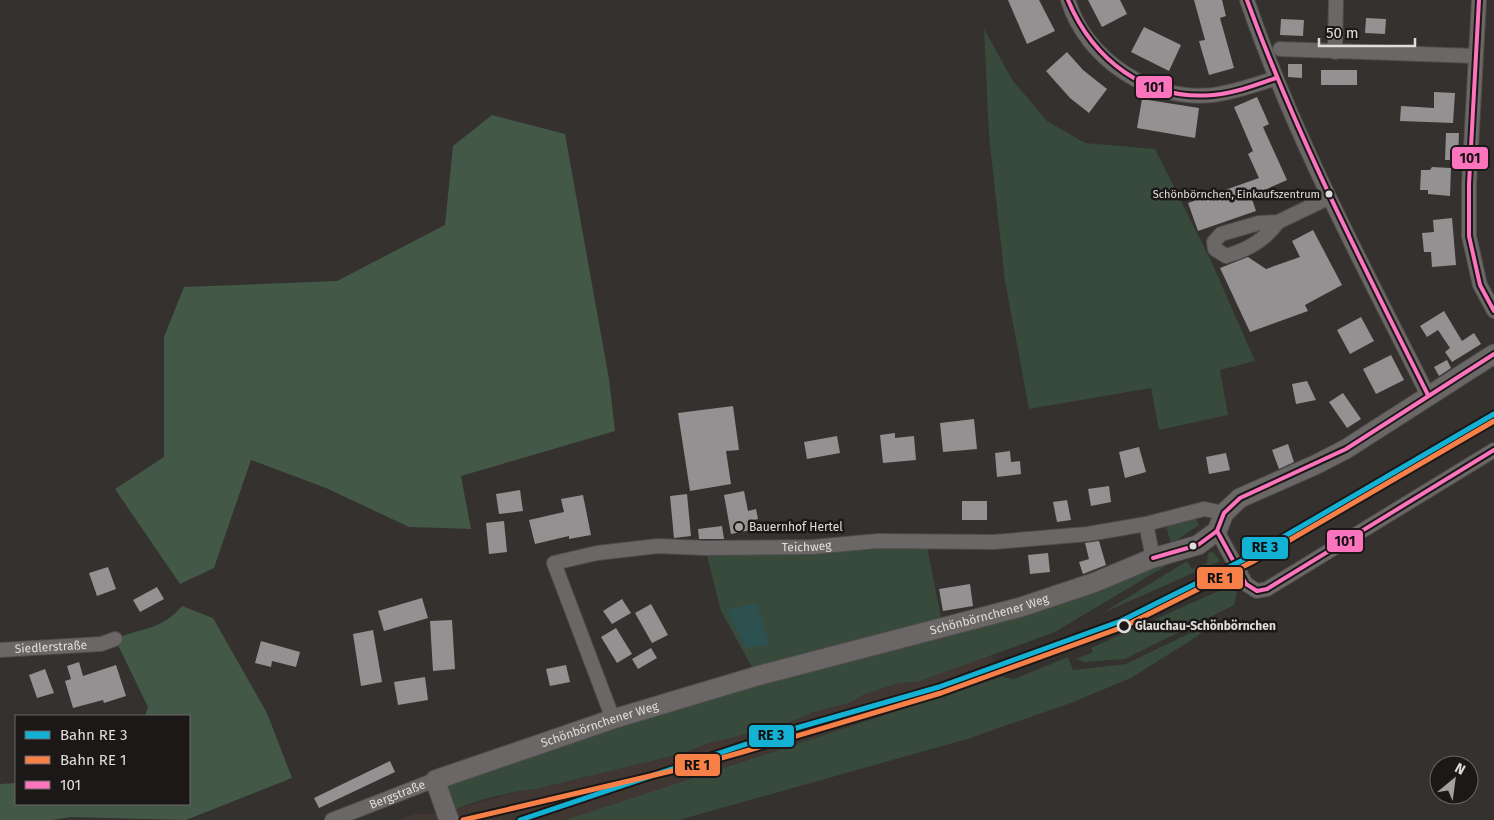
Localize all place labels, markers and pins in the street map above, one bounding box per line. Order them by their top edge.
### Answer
place label: Schönbörnchen, Einkaufszentrum [1153,188,1320,201]
marker: Schönbörnchen, Einkaufszentrum [1324,189,1334,199]
place label: Bauernhof Hertel [749,520,843,534]
marker: Bauernhof Hertel [733,521,745,533]
unlabelled marker [1188,541,1198,551]
marker: Glauchau-Schönbörnchen [1117,619,1131,633]
place label: Glauchau-Schönbörnchen [1135,619,1276,633]

